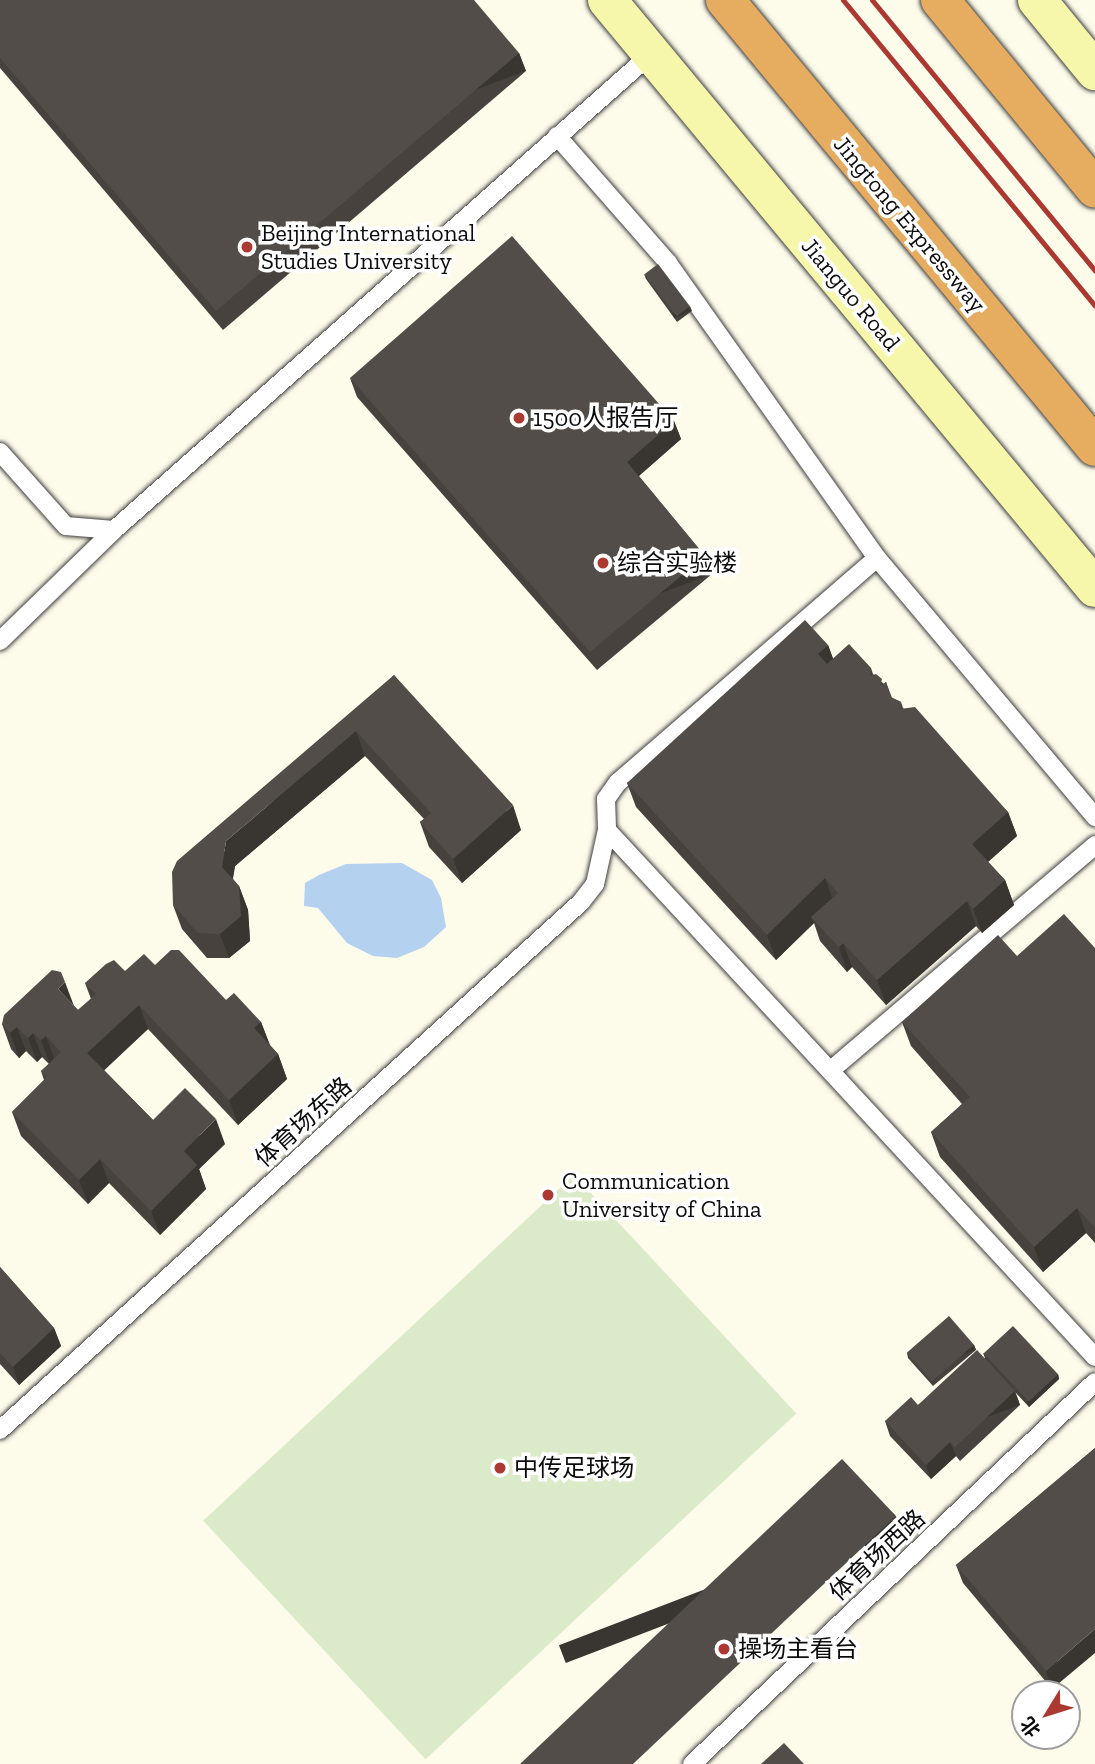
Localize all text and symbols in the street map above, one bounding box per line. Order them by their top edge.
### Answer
street label: Jingtong Expressway [828,130,992,318]
place label: Beijing International Studies University [261,219,475,275]
street label: Jianguo Road [795,232,907,356]
marker: Beijing International Studies University [239,239,255,255]
place label: 1500人报告厅 [533,404,678,432]
marker: 1500人报告厅 [511,410,527,426]
place label: 综合实验楼 [617,549,737,577]
marker: 综合实验楼 [595,555,611,571]
street label: 体育场东路 [249,1071,357,1173]
place label: Communication University of China [562,1167,762,1223]
marker: Communication University of China [540,1187,556,1203]
place label: 中传足球场 [514,1454,634,1482]
marker: 中传足球场 [492,1460,508,1476]
street label: 体育场西路 [823,1504,931,1606]
place label: 操场主看台 [738,1635,858,1663]
marker: 操场主看台 [716,1641,732,1657]
north arrow [1011,1680,1081,1750]
text: 北 [1016,1712,1046,1742]

